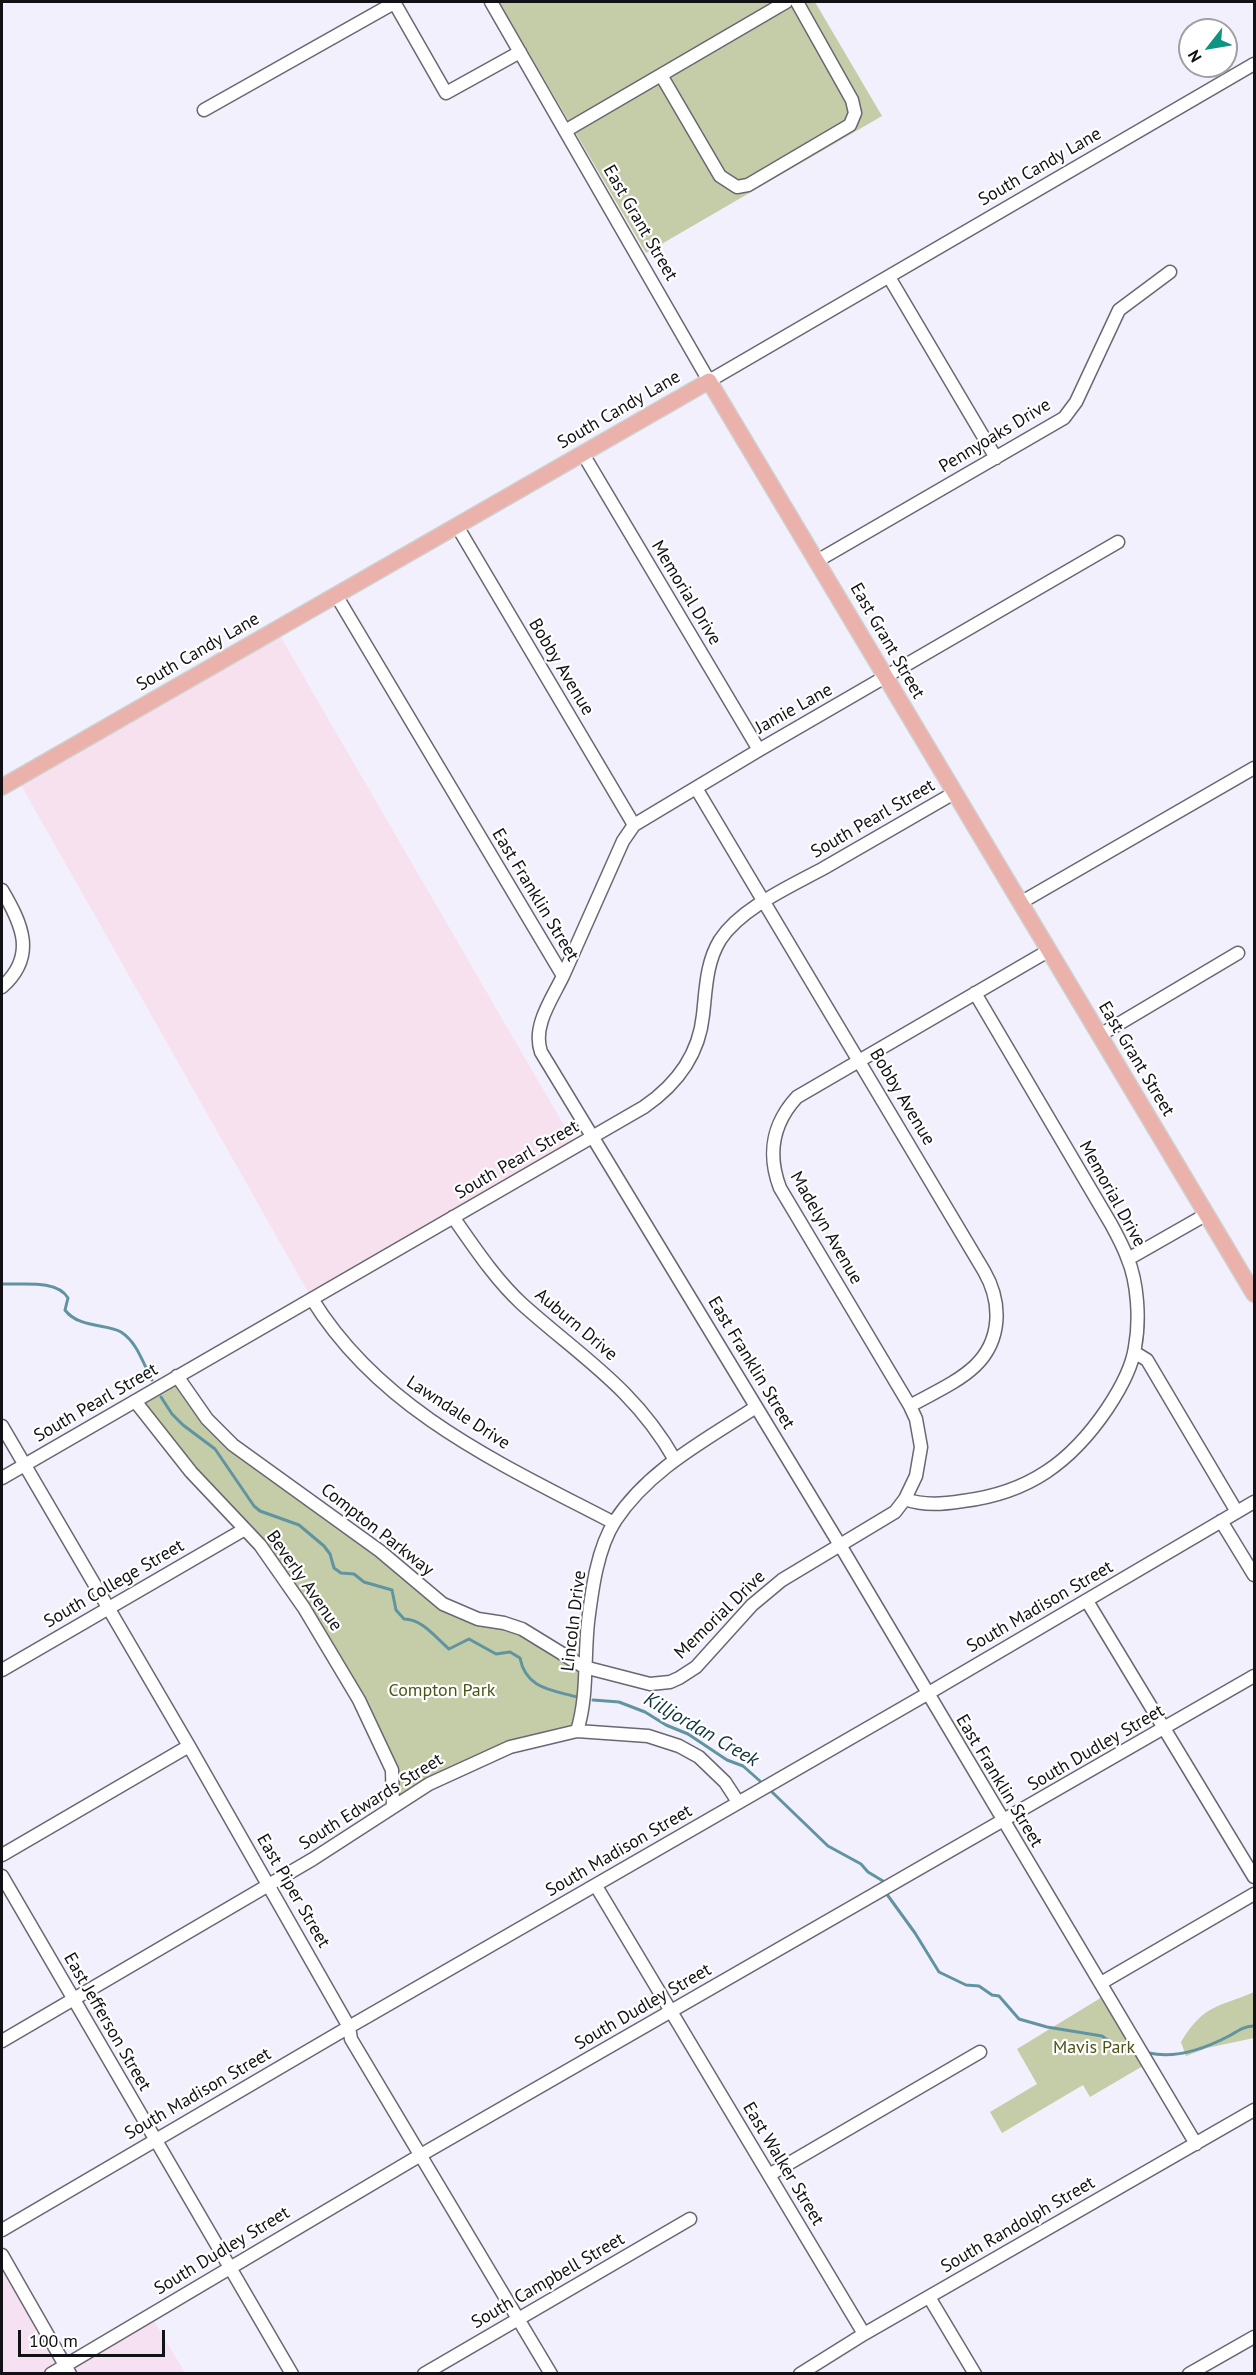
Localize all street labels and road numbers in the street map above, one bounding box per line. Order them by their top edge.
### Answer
street label: South Candy Lane [975,123,1105,211]
street label: East Grant Street [598,161,682,285]
street label: South Candy Lane [554,366,684,454]
street label: Pennyoaks Drive [935,394,1055,478]
street label: Memorial Drive [646,537,726,649]
street label: East Grant Street [845,579,929,703]
street label: South Candy Lane [133,608,263,696]
street label: Bobby Avenue [524,615,598,719]
street label: Jamie Lane [752,679,836,739]
street label: South Pearl Street [807,775,939,863]
street label: East Franklin Street [487,825,583,965]
street label: East Grant Street [1093,998,1179,1120]
street label: Bobby Avenue [865,1045,939,1149]
street label: South Pearl Street [451,1116,583,1204]
street label: Memorial Drive [1074,1137,1150,1251]
street label: Madelyn Avenue [785,1168,867,1288]
street label: Auburn Drive [530,1284,622,1366]
street label: East Franklin Street [703,1293,799,1433]
street label: South Pearl Street [30,1359,162,1447]
street label: Lawndale Drive [402,1372,514,1454]
street label: Compton Parkway [316,1479,438,1581]
street label: Beverly Avenue [261,1527,347,1635]
street label: South College Street [40,1535,188,1633]
street label: South Madison Street [963,1556,1117,1658]
street label: Memorial Drive [670,1566,770,1664]
street label: Lincoln Drive [557,1569,591,1673]
street label: South Dudley Street [1024,1700,1168,1796]
street label: East Franklin Street [951,1711,1047,1851]
street label: South Edwards Street [295,1749,447,1855]
street label: South Madison Street [542,1800,696,1902]
street label: East Piper Street [252,1830,334,1952]
street label: East Jefferson Street [59,1949,155,2095]
street label: South Dudley Street [571,1959,715,2055]
street label: South Madison Street [121,2043,275,2145]
street label: East Walker Street [738,2098,828,2230]
street label: South Randolph Street [937,2172,1099,2278]
street label: South Dudley Street [150,2202,294,2300]
street label: South Campbell Street [468,2228,628,2334]

